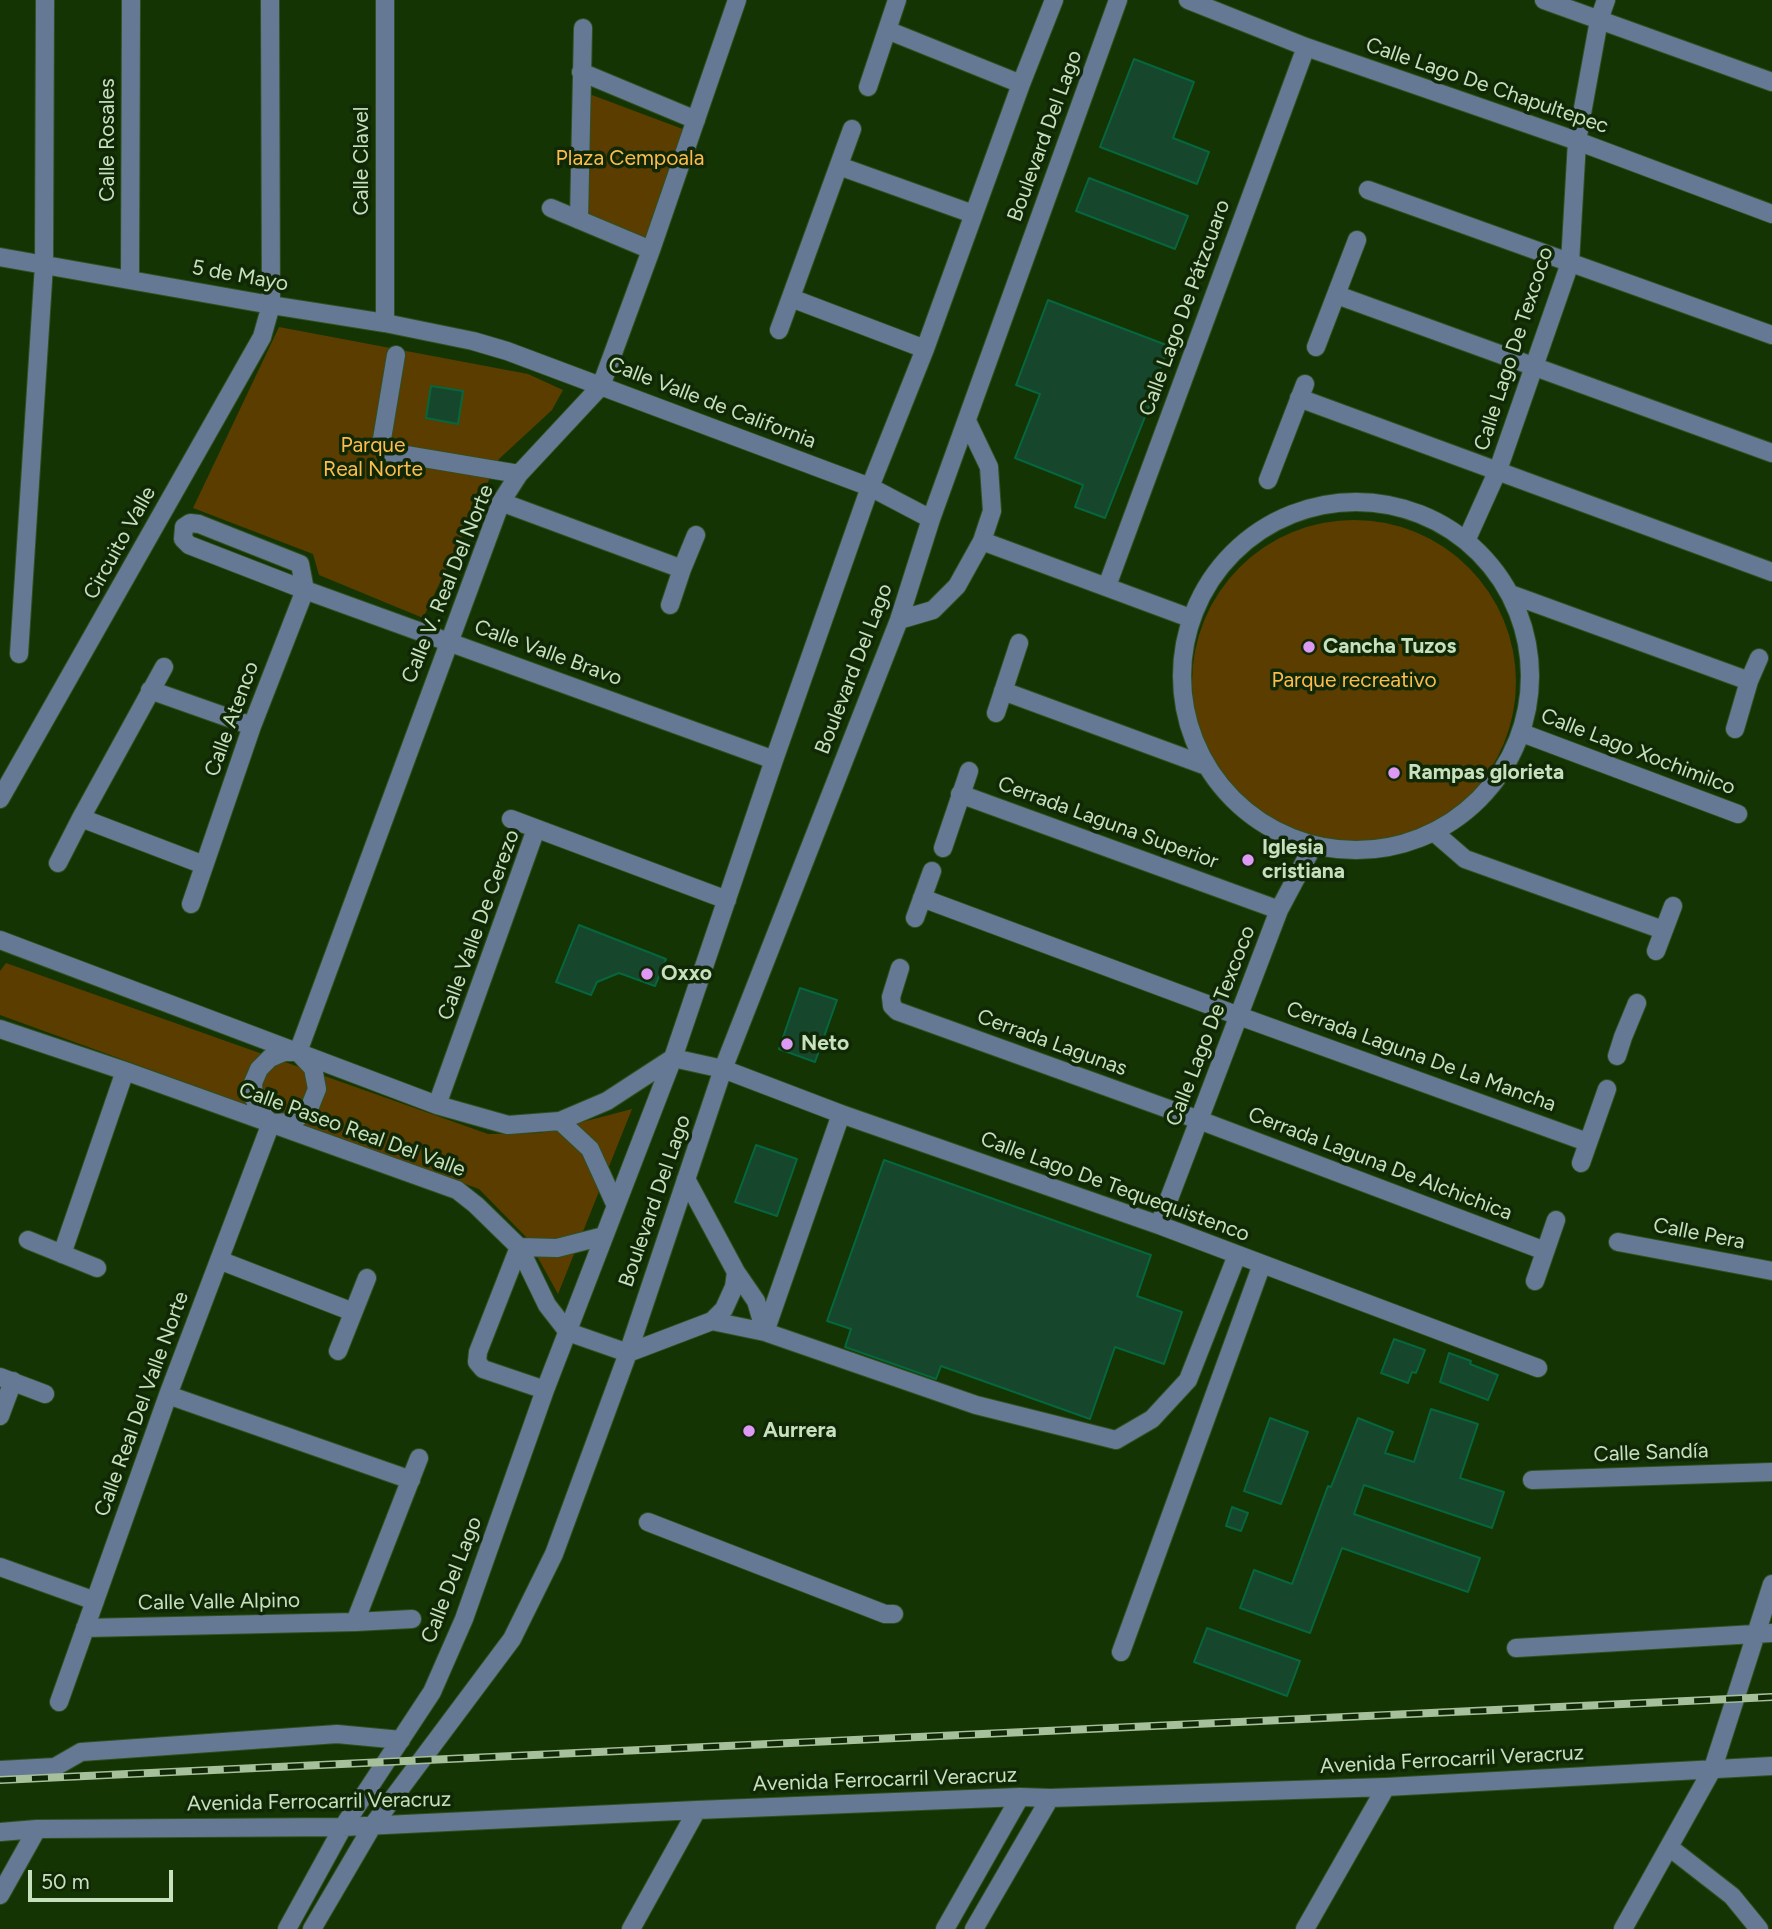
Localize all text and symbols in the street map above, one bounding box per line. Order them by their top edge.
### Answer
street label: Calle Lago De Chapultepec [1362,33,1612,139]
street label: Boulevard Del Lago [1002,47,1088,225]
street label: Calle Rosales [95,78,121,202]
street label: Calle Clavel [349,107,375,215]
park label: Plaza Cempoala [556,146,704,172]
street label: Calle Lago De Pátzcuaro [1134,197,1236,419]
street label: Calle Lago De Texcoco [1469,244,1559,454]
street label: 5 de Mayo [190,255,290,297]
street label: Calle Valle de California [605,352,819,454]
park label: Parque Real Norte [323,433,423,483]
street label: Calle V. Real Del Norte [397,481,499,687]
street label: Circuito Valle [79,482,161,604]
street label: Boulevard Del Lago [810,580,898,758]
street label: Calle Valle Bravo [471,615,625,691]
place label: Cancha Tuzos [1323,634,1456,660]
marker: Cancha Tuzos [1301,639,1317,655]
street label: Calle Atenco [200,658,264,780]
park label: Parque recreativo [1271,668,1437,694]
street label: Calle Lago Xochimilco [1537,703,1739,801]
place label: Rampas glorieta [1408,760,1564,786]
marker: Rampas glorieta [1386,765,1402,781]
street label: Cerrada Laguna Superior [994,771,1222,875]
street label: Calle Valle De Cerezo [433,826,525,1024]
place label: Iglesia cristiana [1262,835,1345,885]
marker: Iglesia cristiana [1240,852,1256,868]
street label: Calle Lago De Texcoco [1161,922,1261,1130]
place label: Oxxo [661,961,712,987]
marker: Oxxo [639,966,655,982]
street label: Cerrada Laguna De La Mancha [1283,996,1559,1118]
street label: Cerrada Lagunas [974,1004,1130,1082]
place label: Neto [801,1031,849,1057]
marker: Neto [779,1036,795,1052]
street label: Calle Paseo Real Del Valle [235,1077,469,1183]
street label: Cerrada Laguna De Alchichica [1244,1102,1516,1226]
street label: Boulevard Del Lago [614,1112,696,1290]
street label: Calle Lago De Tequequistenco [977,1127,1253,1247]
street label: Calle Pera [1651,1213,1747,1255]
street label: Calle Real Del Valle Norte [89,1288,195,1520]
place label: Aurrera [763,1418,837,1444]
marker: Aurrera [741,1423,757,1439]
street label: Calle Sandía [1593,1438,1709,1468]
street label: Calle Del Lago [416,1513,488,1647]
street label: Calle Valle Alpino [138,1588,300,1616]
street label: Avenida Ferrocarril Veracruz [1319,1740,1585,1780]
street label: Avenida Ferrocarril Veracruz [752,1763,1018,1797]
street label: Avenida Ferrocarril Veracruz [187,1787,451,1817]
scale bar [32,1856,177,1900]
text: 50 m [41,1869,90,1894]

